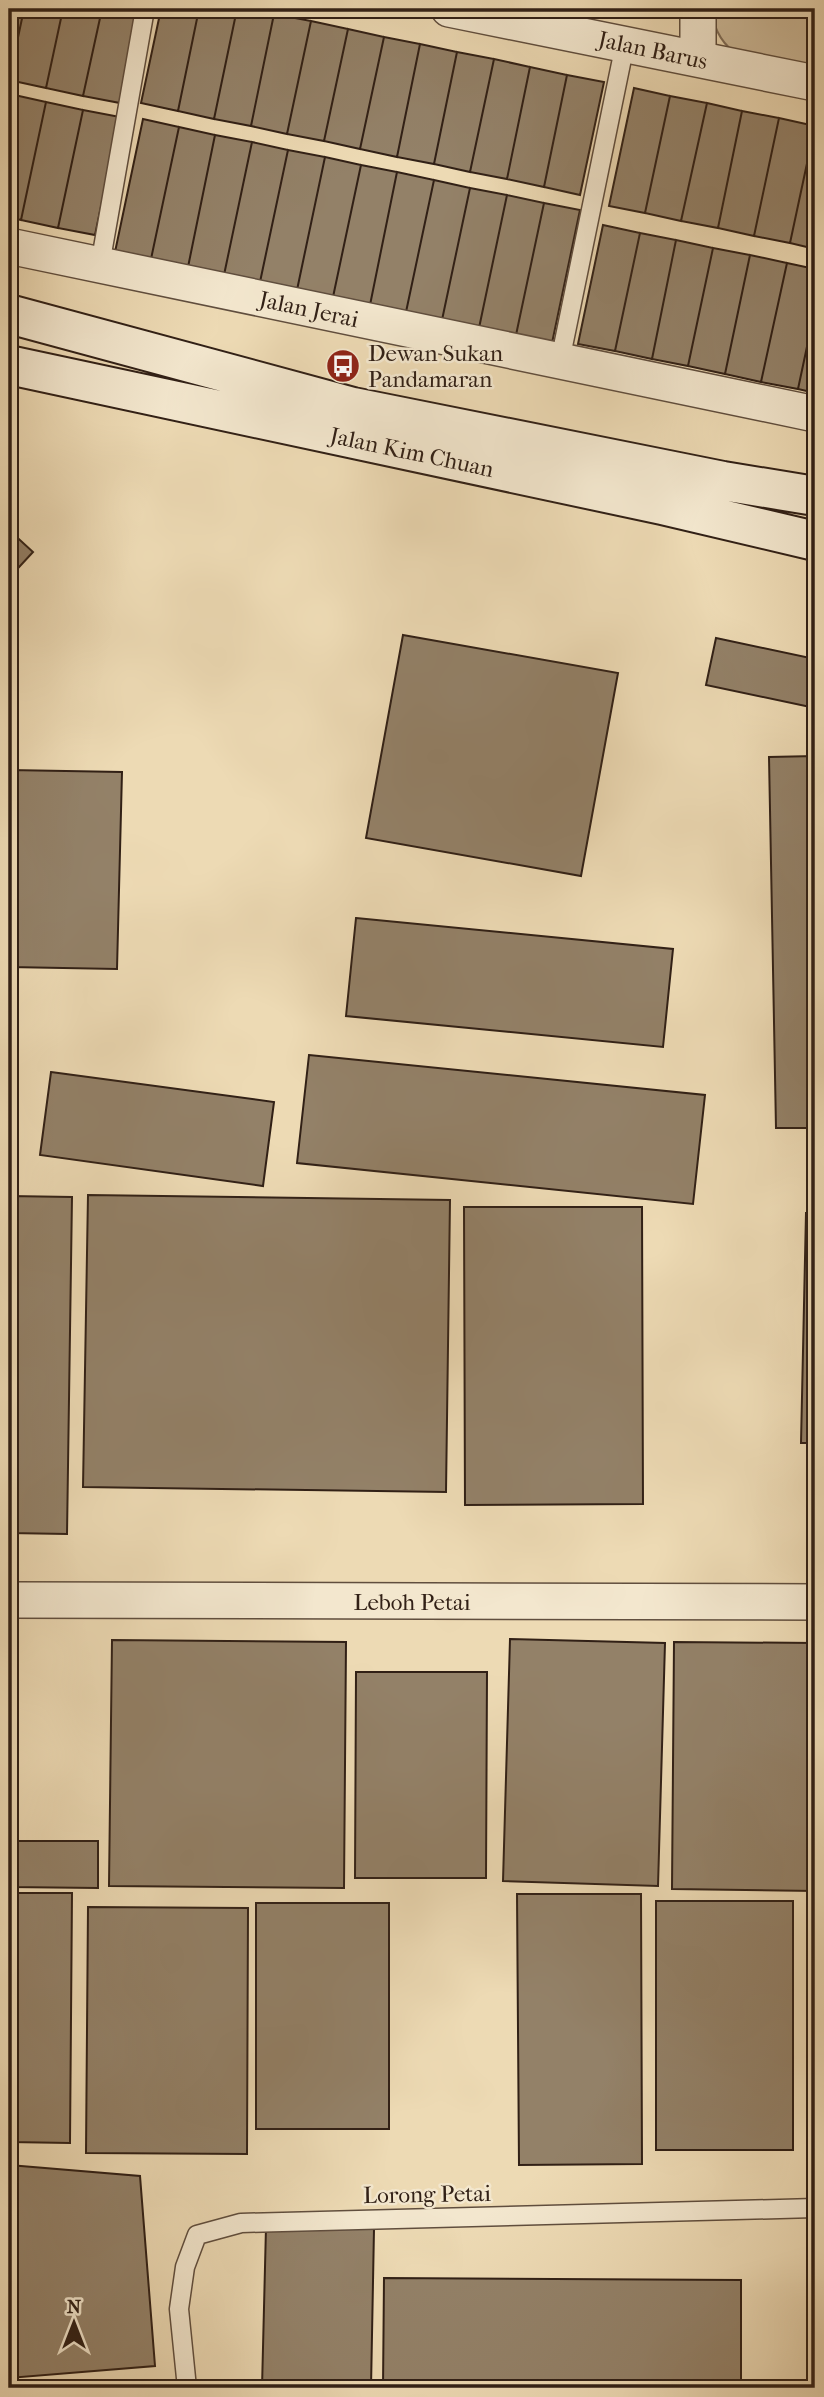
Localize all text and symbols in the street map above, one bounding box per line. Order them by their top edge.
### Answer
street label: Jalan Barus [594,25,710,75]
street label: Jalan Jerai [255,285,361,333]
place label: Dewan Sukan Pandamaran [368,340,504,393]
bus stop icon: Dewan Sukan Pandamaran [324,347,362,385]
street label: Jalan Kim Chuan [326,422,497,483]
street label: Leboh Petai [353,1589,471,1616]
street label: Lorong Petai [363,2180,491,2209]
north arrow [38,2288,108,2358]
text: N [67,2296,82,2318]

